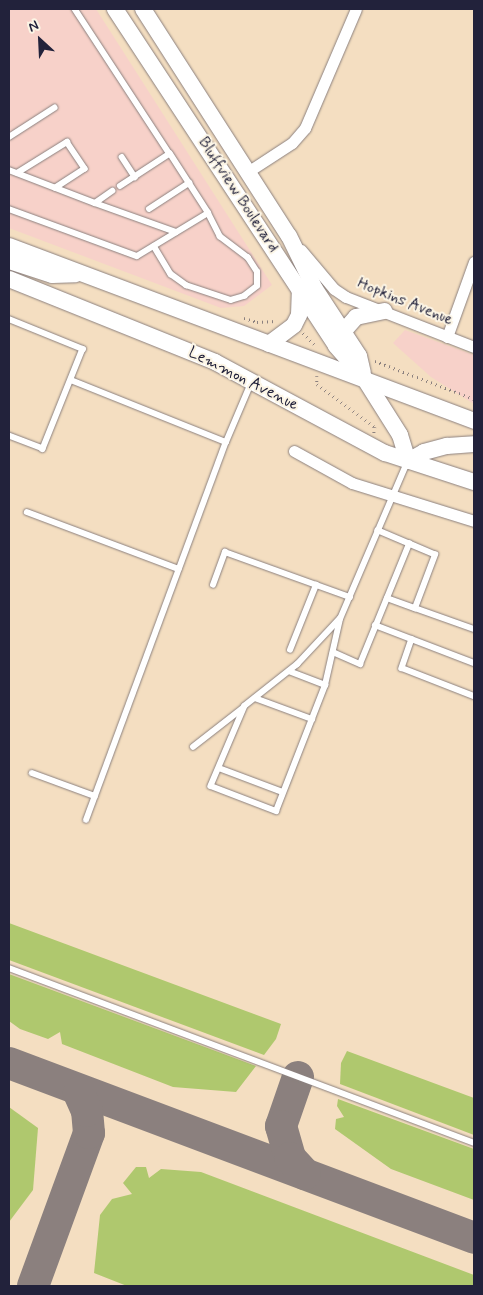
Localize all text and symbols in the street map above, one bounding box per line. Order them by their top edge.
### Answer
north arrow [15,15,65,65]
text: N [26,16,42,37]
street label: Bluffview Boulevard [194,134,282,256]
street label: Hopkins Avenue [352,273,458,331]
street label: Lemmon Avenue [186,343,300,415]

